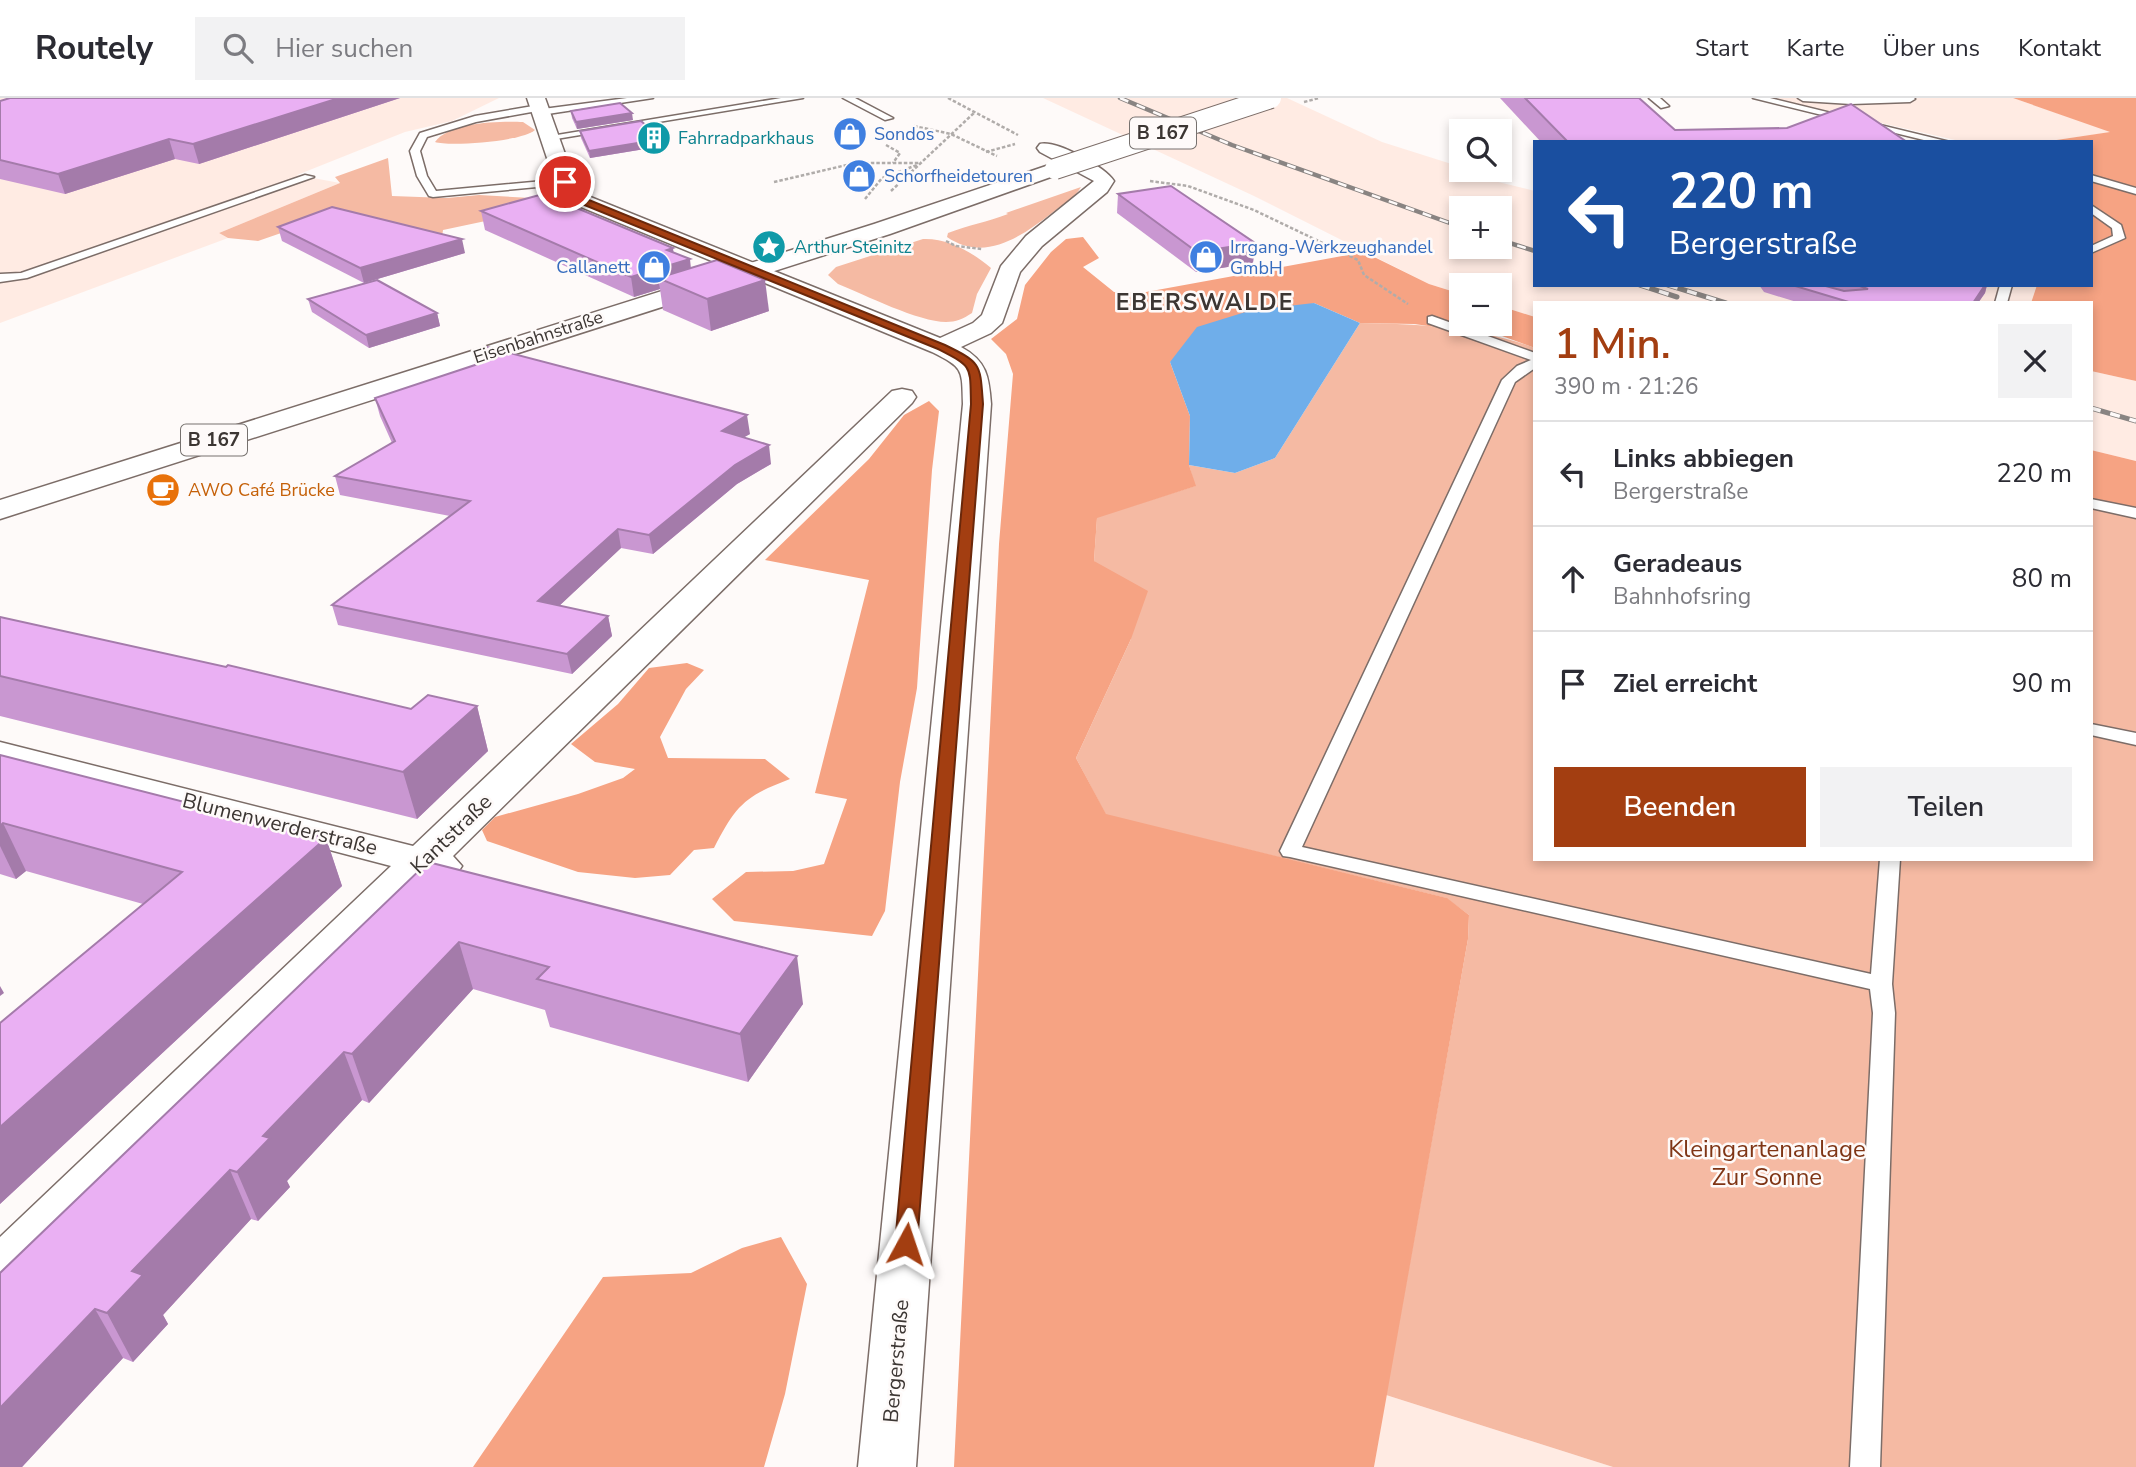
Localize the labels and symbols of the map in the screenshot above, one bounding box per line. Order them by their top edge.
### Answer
shop icon: Sondos [831,115,869,153]
road number: B 167 [1130,118,1196,148]
building icon: Fahrradparkhaus [635,119,673,157]
place label: Sondos [874,122,934,146]
place label: Fahrradparkhaus [678,126,814,150]
pin [535,152,595,212]
shop icon: Schorfheidetouren [840,157,878,195]
place label: Schorfheidetouren [884,164,1033,188]
place icon: Arthur Steinitz [750,228,788,266]
place label: Arthur Steinitz [794,235,912,259]
place label: Irrgang-Werkzeughandel GmbH [1230,235,1433,280]
shop icon: Irrgang-Werkzeughandel GmbH [1187,238,1225,276]
shop icon: Callanett [635,248,673,286]
place label: Callanett [556,255,631,279]
district label: EBERSWALDE [1116,287,1294,318]
street label: Eisenbahnstraße [470,305,606,369]
road number: B 167 [181,424,247,456]
cafe icon: AWO Café Brücke [144,471,182,509]
place label: AWO Café Brücke [188,478,335,502]
street label: Blumenwerderstraße [180,786,380,862]
street label: Kantstraße [404,788,498,880]
park label: Kleingartenanlage Zur Sonne [1668,1133,1866,1193]
position arrow [869,1207,943,1281]
street label: Bergerstraße [877,1298,915,1424]

